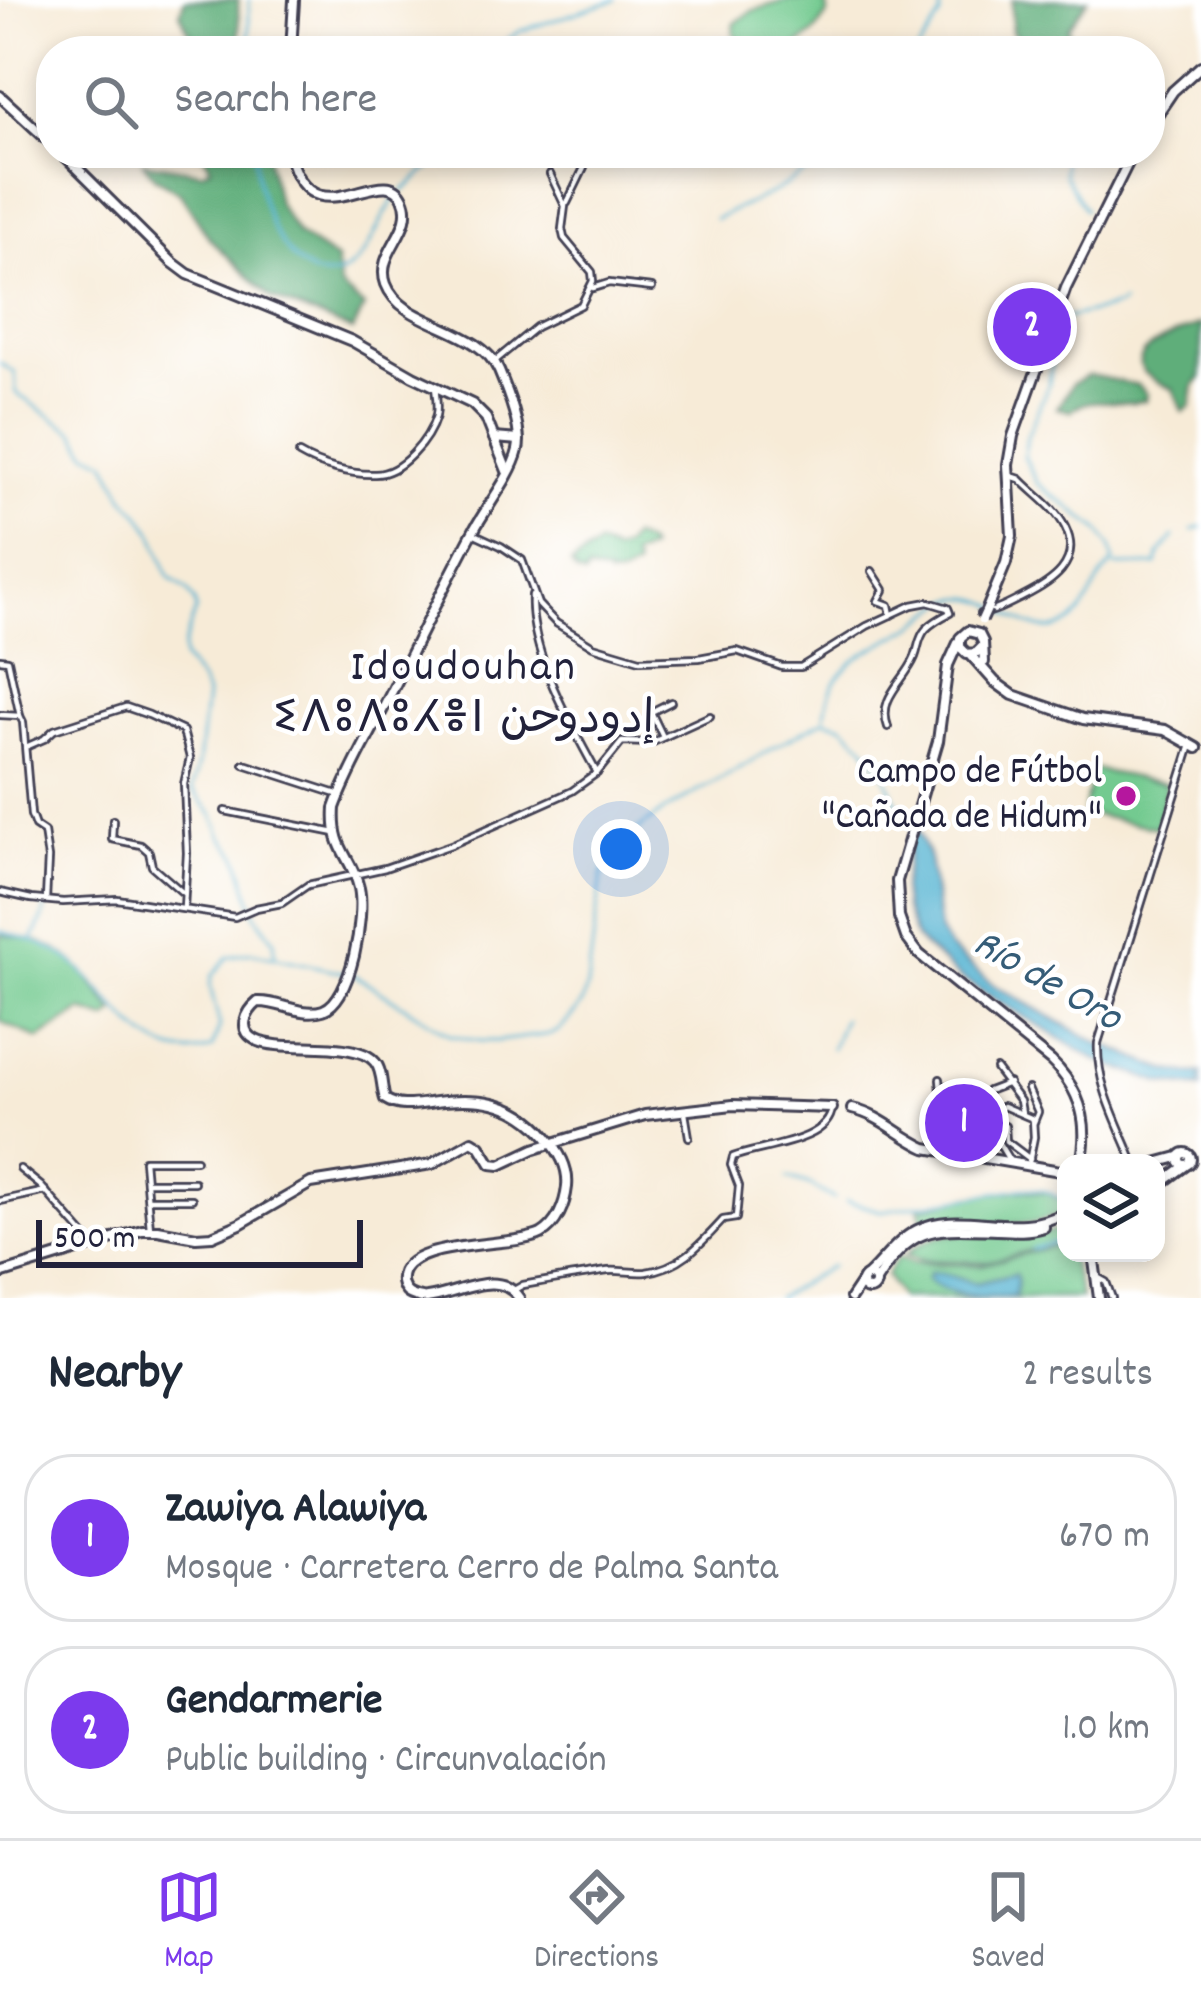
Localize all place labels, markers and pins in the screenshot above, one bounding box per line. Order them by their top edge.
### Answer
pin: 2 [993,282,1071,372]
place label: Campo de Fútbol "Cañada de Hidum" [821,747,1102,847]
marker: Campo de Fútbol "Cañada de Hidum" [1113,783,1139,809]
pin: 1 [925,1078,1003,1168]

